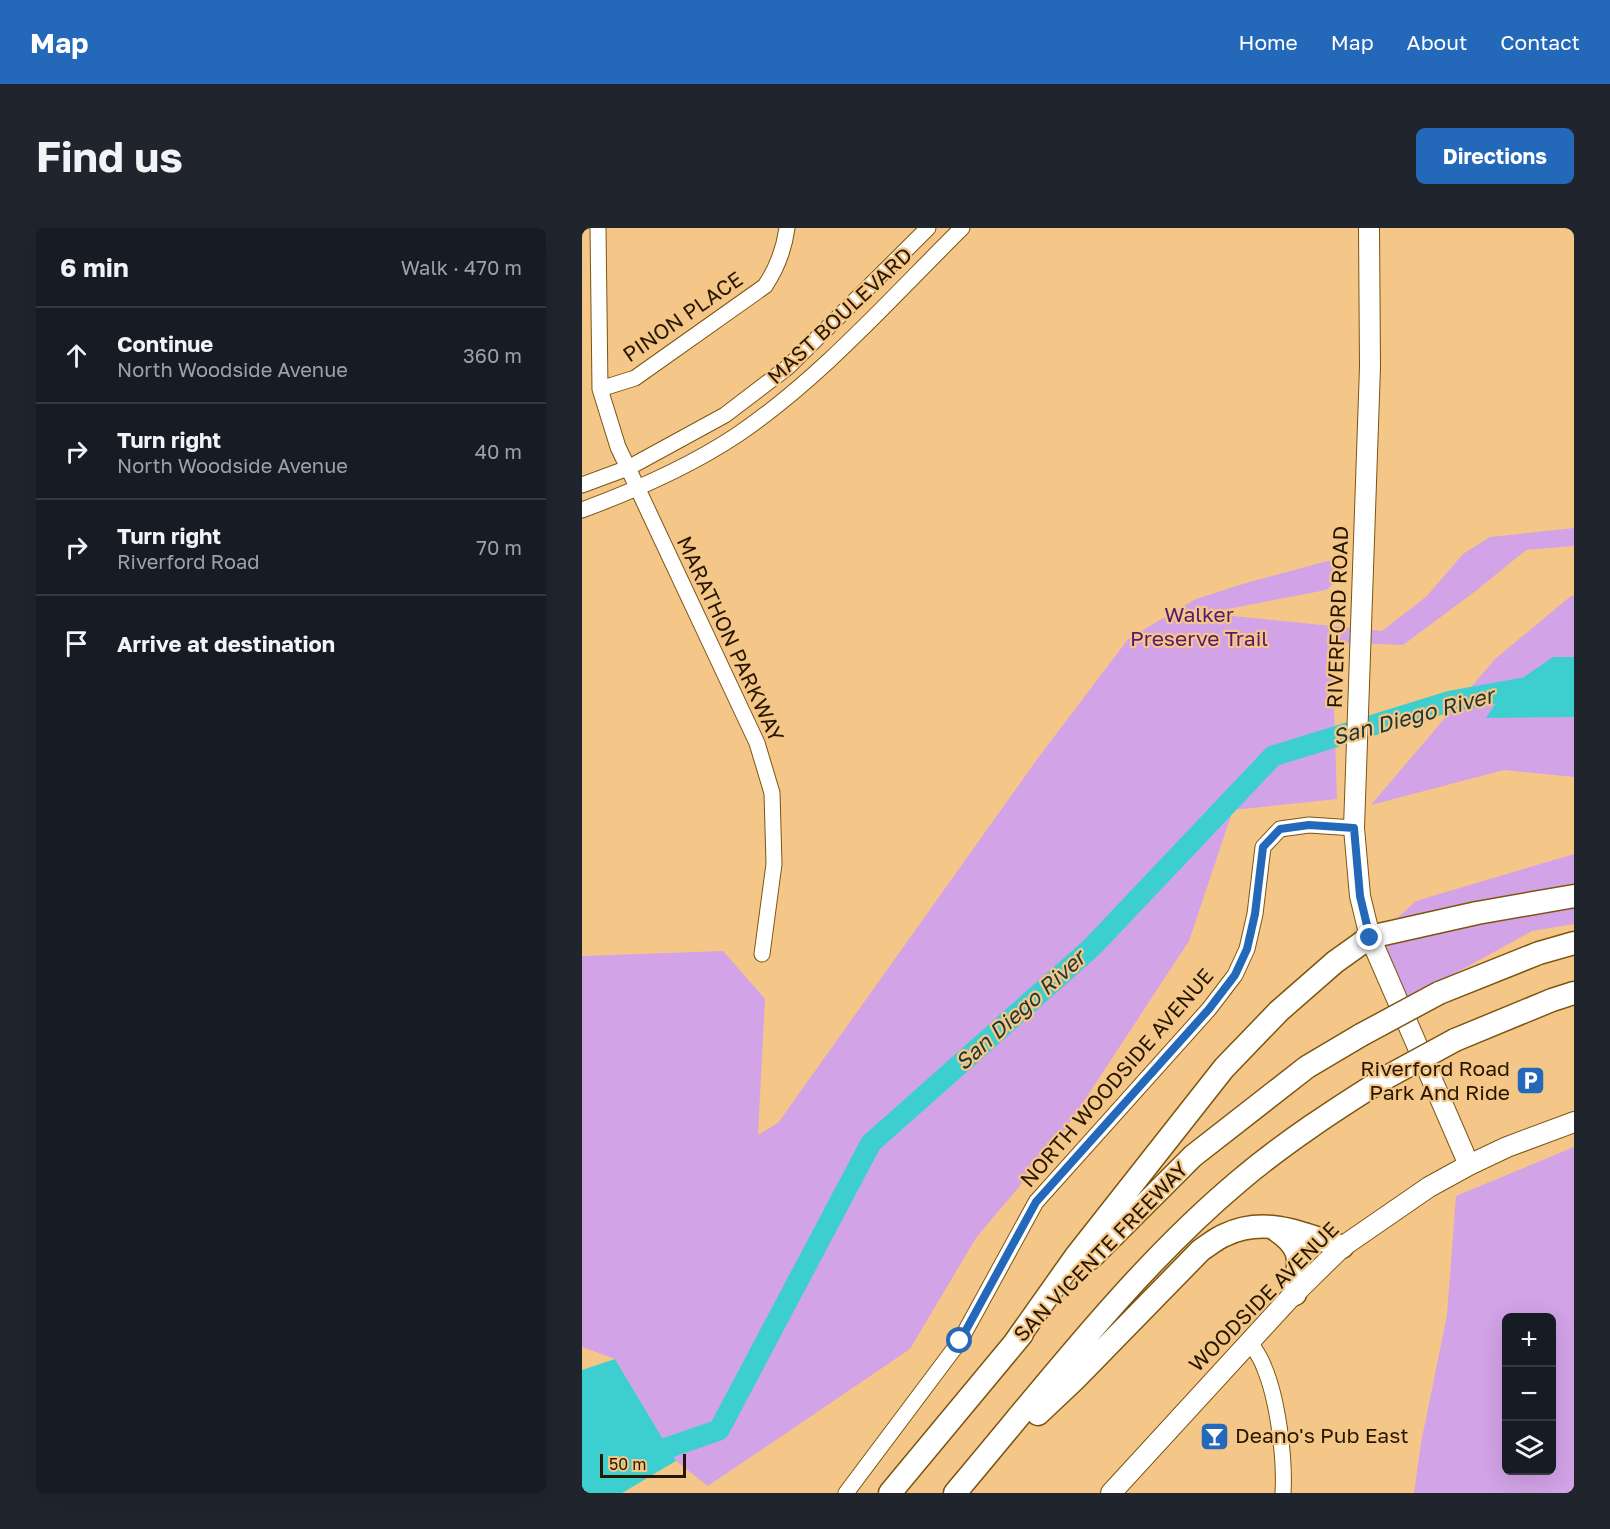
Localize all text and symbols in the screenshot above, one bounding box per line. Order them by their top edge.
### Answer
text: Map [30,26,88,59]
text: Home [1238,29,1298,55]
text: Map [1331,29,1374,55]
text: About [1407,29,1467,55]
text: Contact [1500,29,1580,55]
button: Directions [1416,128,1574,184]
text: Find us [36,131,183,181]
street label: MAST BOULEVARD [762,241,917,389]
text: 6 min [60,252,129,283]
text: Walk · 470 m [401,255,522,279]
street label: PINON PLACE [618,265,747,367]
text: Continue [117,330,213,357]
icon: ahead [60,339,93,372]
text: 360 m [463,343,522,367]
text: North Woodside Avenue [117,357,348,381]
text: Turn right [117,426,221,453]
icon: right [60,435,93,468]
text: 40 m [475,439,522,463]
text: North Woodside Avenue [117,453,348,477]
text: Turn right [117,522,221,549]
street label: RIVERFORD ROAD [1321,525,1353,709]
icon: right [60,531,93,564]
street label: MARATHON PARKWAY [672,532,790,746]
text: 70 m [476,535,522,559]
text: Riverford Road [117,549,260,573]
park label: Walker Preserve Trail [1130,601,1268,651]
icon: arrive [60,627,93,660]
text: Arrive at destination [117,630,335,657]
water label: San Diego River [1329,680,1500,750]
route end [1356,924,1382,950]
water label: San Diego River [949,942,1093,1075]
street label: NORTH WOODSIDE AVENUE [1014,963,1218,1192]
place label: Riverford Road Park And Ride [1360,1055,1510,1105]
parking icon: Riverford Road Park And Ride [1515,1065,1547,1097]
street label: SAN VICENTE FREEWAY [1008,1156,1193,1347]
street label: WOODSIDE AVENUE [1183,1216,1344,1377]
map controls [1502,1313,1556,1475]
button: + [1502,1313,1556,1367]
route start [946,1327,972,1353]
button: − [1502,1367,1556,1421]
bar icon: Deano's Pub East [1198,1420,1230,1452]
button: layers [1502,1421,1556,1475]
place label: Deano's Pub East [1235,1422,1409,1448]
scale bar [600,1451,686,1478]
text: 50 m [609,1454,646,1474]

